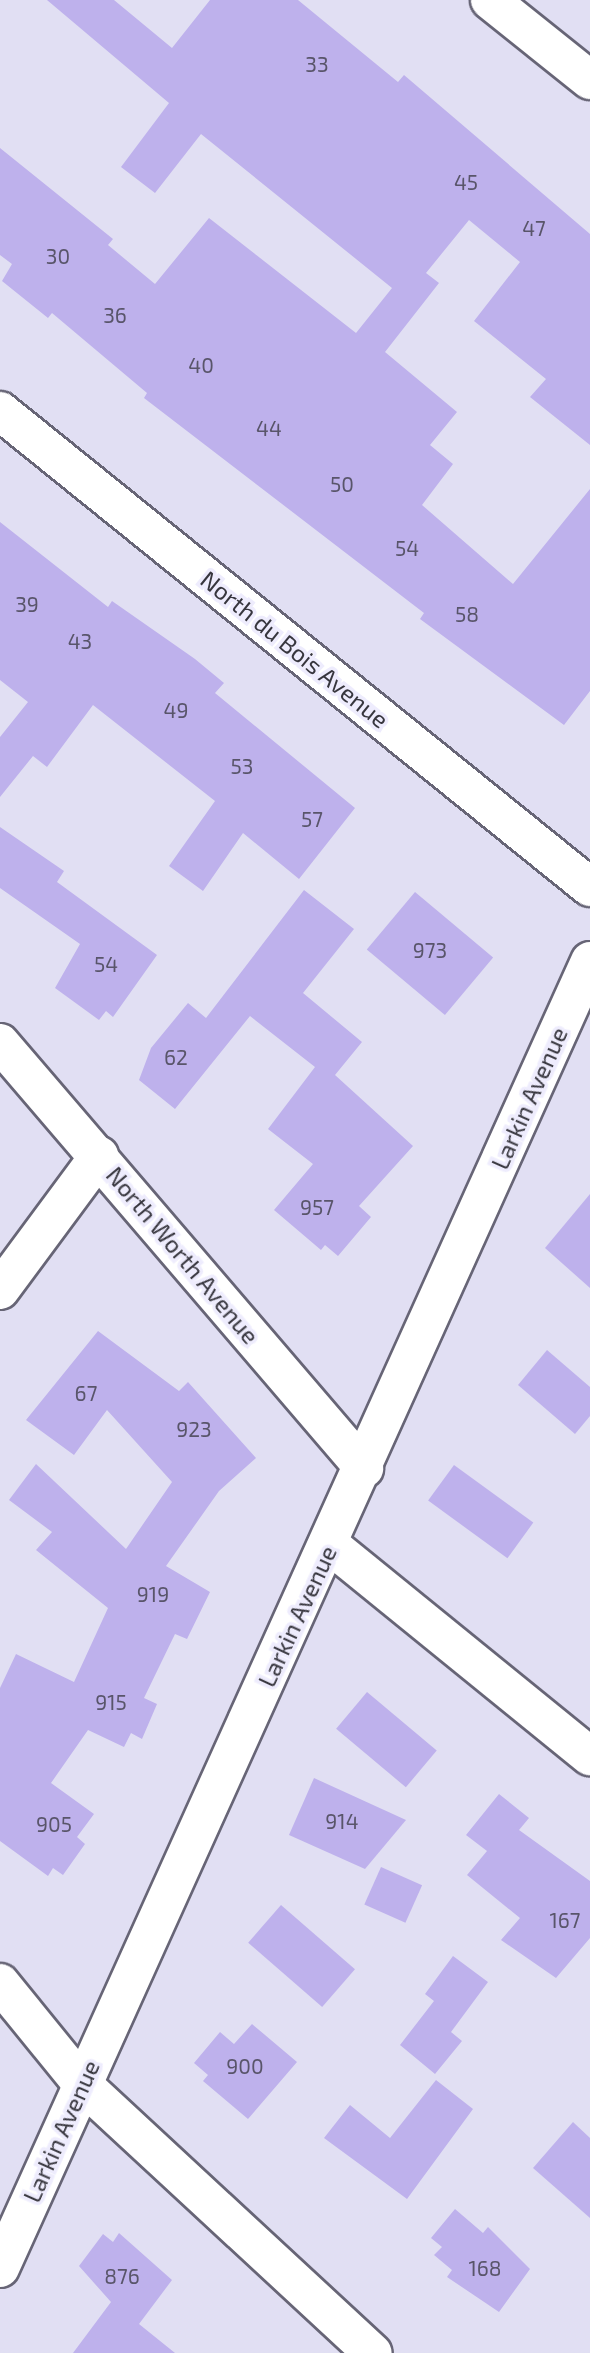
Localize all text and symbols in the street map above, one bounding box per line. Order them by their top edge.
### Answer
house number: 33 [305,51,329,77]
house number: 45 [454,169,478,195]
house number: 47 [522,215,546,241]
house number: 30 [46,243,70,269]
house number: 36 [103,302,127,328]
house number: 40 [188,352,214,378]
house number: 44 [256,415,282,441]
house number: 50 [330,471,354,497]
house number: 54 [395,535,419,561]
street label: North du Bois Avenue [195,564,395,734]
house number: 39 [15,591,39,617]
house number: 58 [455,601,479,627]
house number: 43 [68,628,92,654]
house number: 49 [164,697,188,723]
house number: 53 [231,753,253,779]
house number: 57 [301,806,323,832]
house number: 973 [413,937,447,963]
house number: 54 [94,951,118,977]
street label: Larkin Avenue [485,1022,573,1174]
house number: 62 [164,1044,188,1070]
street label: North Worth Avenue [100,1160,266,1350]
house number: 957 [300,1194,334,1220]
house number: 67 [75,1380,97,1406]
house number: 923 [176,1416,212,1442]
street label: Larkin Avenue [252,1541,342,1691]
house number: 919 [137,1581,169,1607]
house number: 915 [95,1689,127,1715]
house number: 914 [325,1808,359,1834]
house number: 905 [36,1811,72,1837]
house number: 167 [549,1907,581,1933]
house number: 900 [226,2053,264,2079]
street label: Larkin Avenue [17,2055,105,2207]
house number: 168 [468,2255,502,2281]
house number: 876 [104,2263,140,2289]

